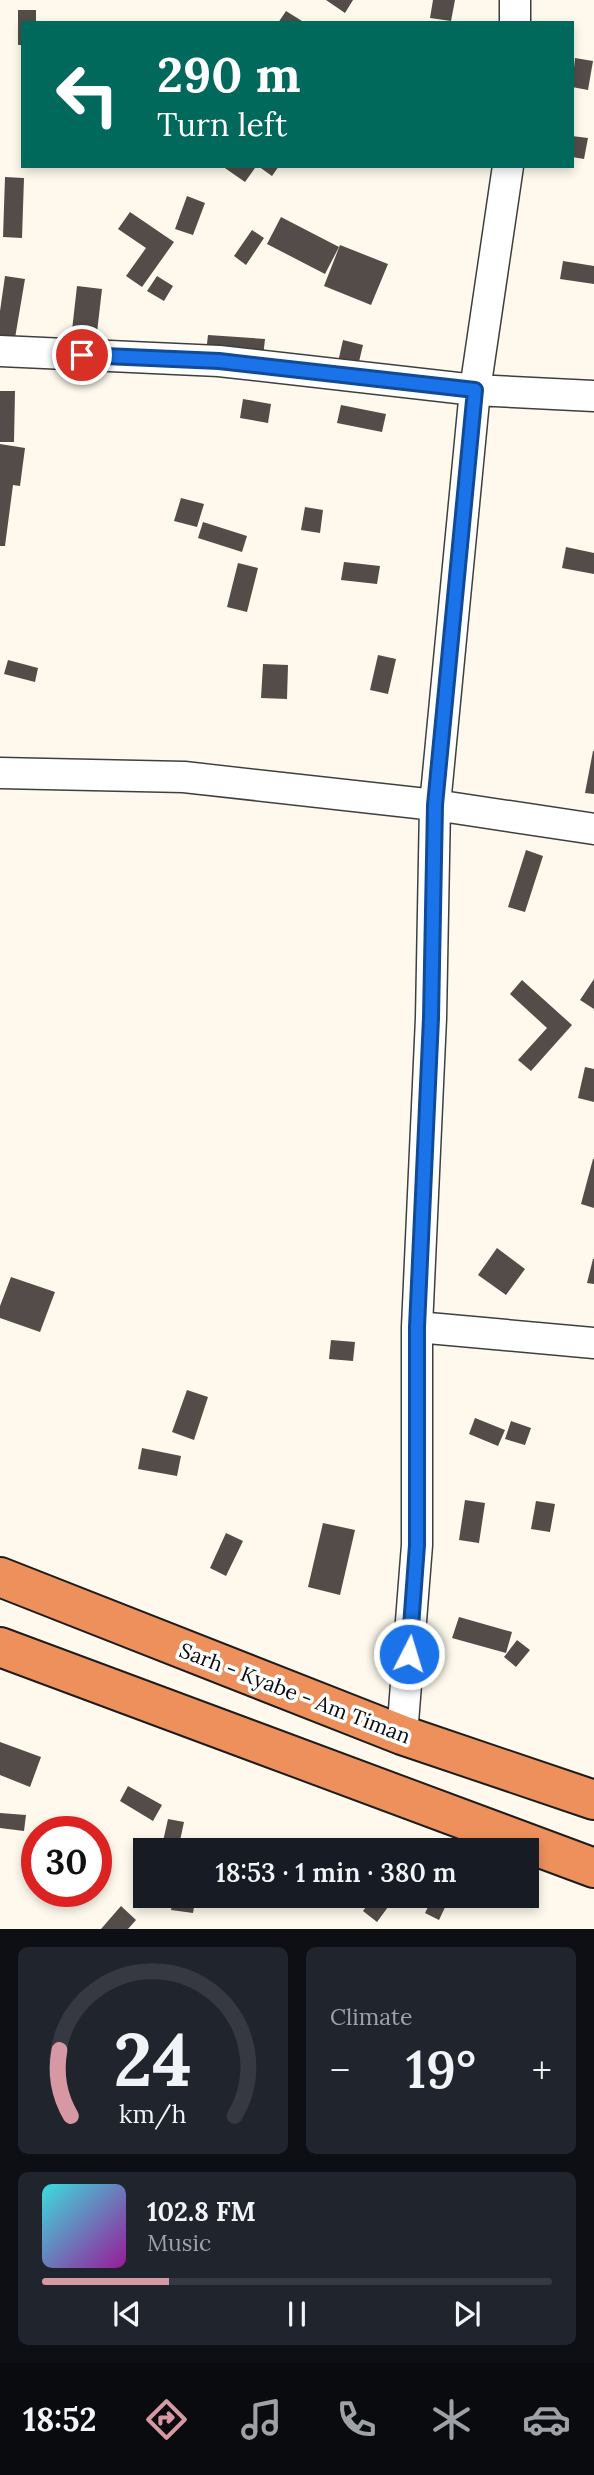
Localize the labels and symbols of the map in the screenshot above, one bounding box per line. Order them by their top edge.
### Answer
pin [52,325,112,385]
position arrow [372,1617,446,1691]
street label: Sarh - Kyabe - Am Timan [176,1636,415,1750]
speed limit sign: 30 [21,1816,112,1907]

